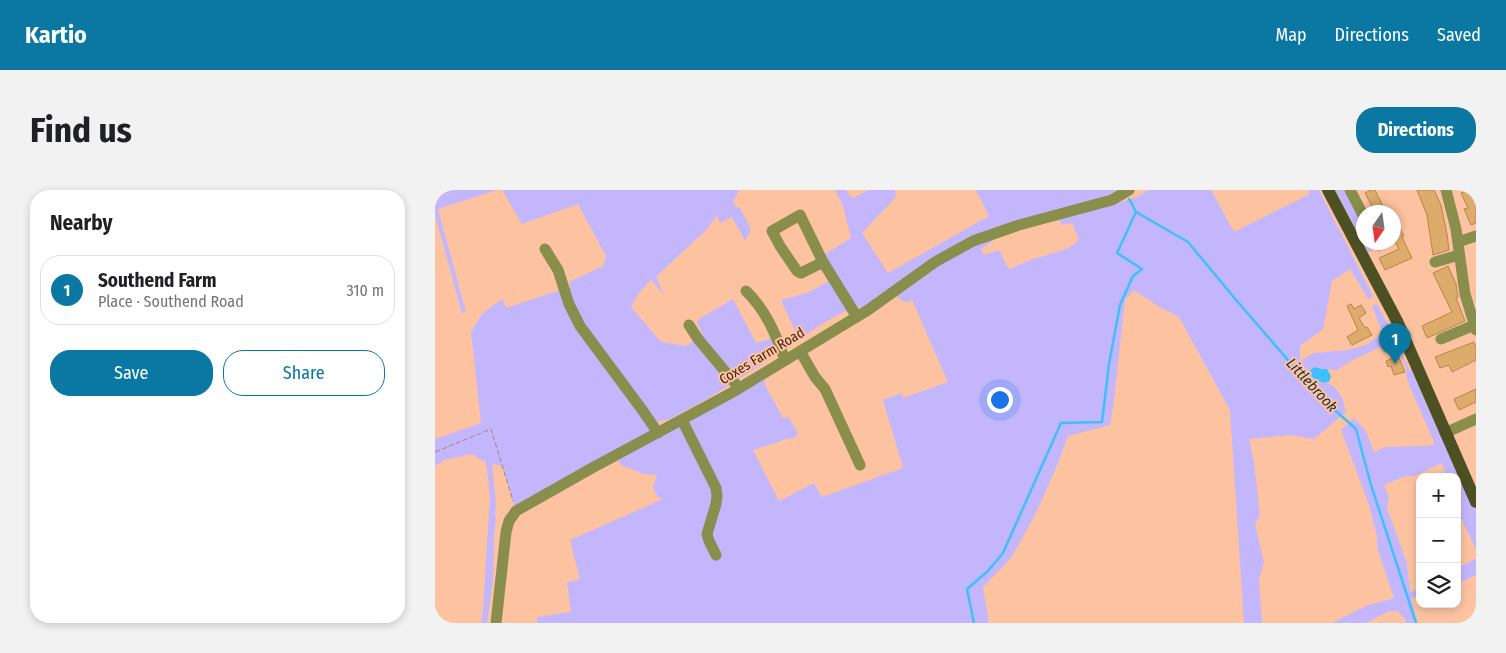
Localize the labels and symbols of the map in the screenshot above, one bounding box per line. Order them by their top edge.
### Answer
north arrow [1356,205,1401,250]
pin: 1 [1379,323,1411,364]
street label: Coxes Farm Road [716,324,808,388]
water label: Littlebrook [1283,354,1342,416]
your location [987,387,1013,413]

